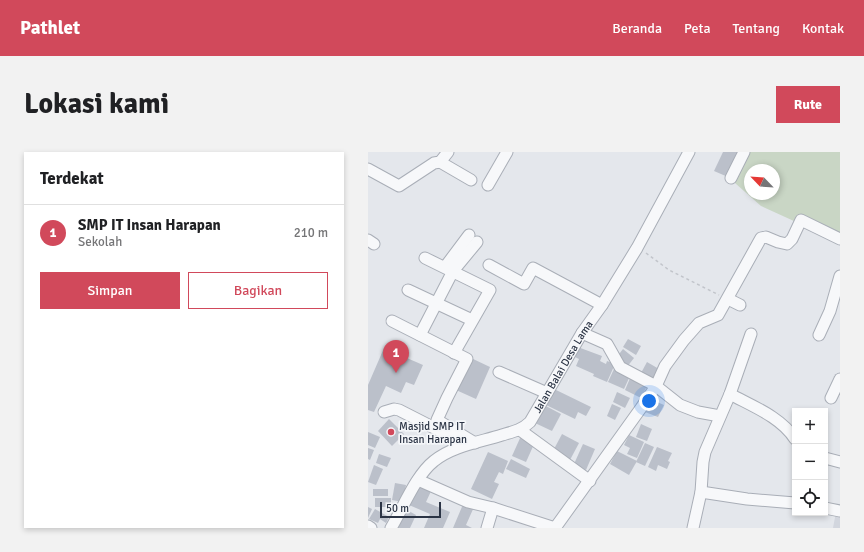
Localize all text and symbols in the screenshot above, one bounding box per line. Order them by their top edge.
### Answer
text: Pathlet [20,16,80,40]
text: Beranda [612,20,662,37]
text: Peta [684,20,711,37]
text: Tentang [733,20,780,37]
text: Kontak [802,20,844,37]
button: Rute [776,86,840,123]
text: Lokasi kami [24,87,169,121]
north arrow [744,164,780,200]
text: Terdekat [40,168,104,189]
text: SMP IT Insan Harapan [78,216,221,234]
text: 1 [49,225,57,241]
text: 210 m [294,225,328,241]
text: Sekolah [78,234,122,250]
button: Simpan [40,272,180,309]
button: Bagikan [188,272,328,309]
street label: Jalan Balai Desa Lama [531,318,596,415]
pin: 1 [383,340,409,373]
your location [639,391,659,411]
map controls [792,408,828,516]
button: + [792,408,828,444]
place label: Masjid SMP IT Insan Harapan [399,420,467,446]
marker: Masjid SMP IT Insan Harapan [386,427,396,437]
button: − [792,444,828,480]
button: locate [792,480,828,516]
scale bar [380,500,441,519]
text: 50 m [386,502,409,515]

